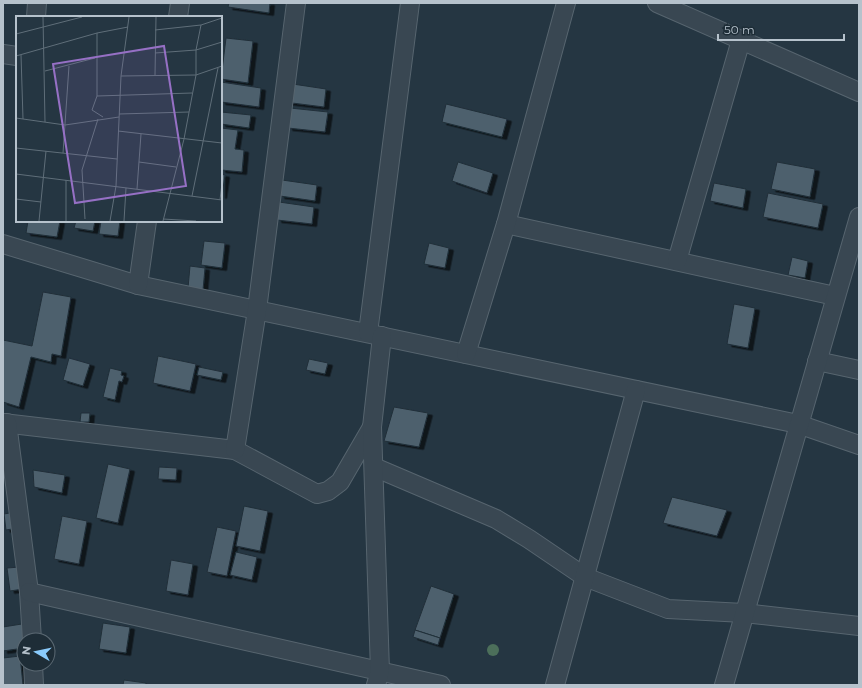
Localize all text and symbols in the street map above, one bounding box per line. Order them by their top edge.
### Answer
inset map [16,16,222,222]
scale bar [718,16,844,42]
text: 50 m [724,22,755,37]
north arrow [16,632,56,672]
text: N [19,645,34,656]

